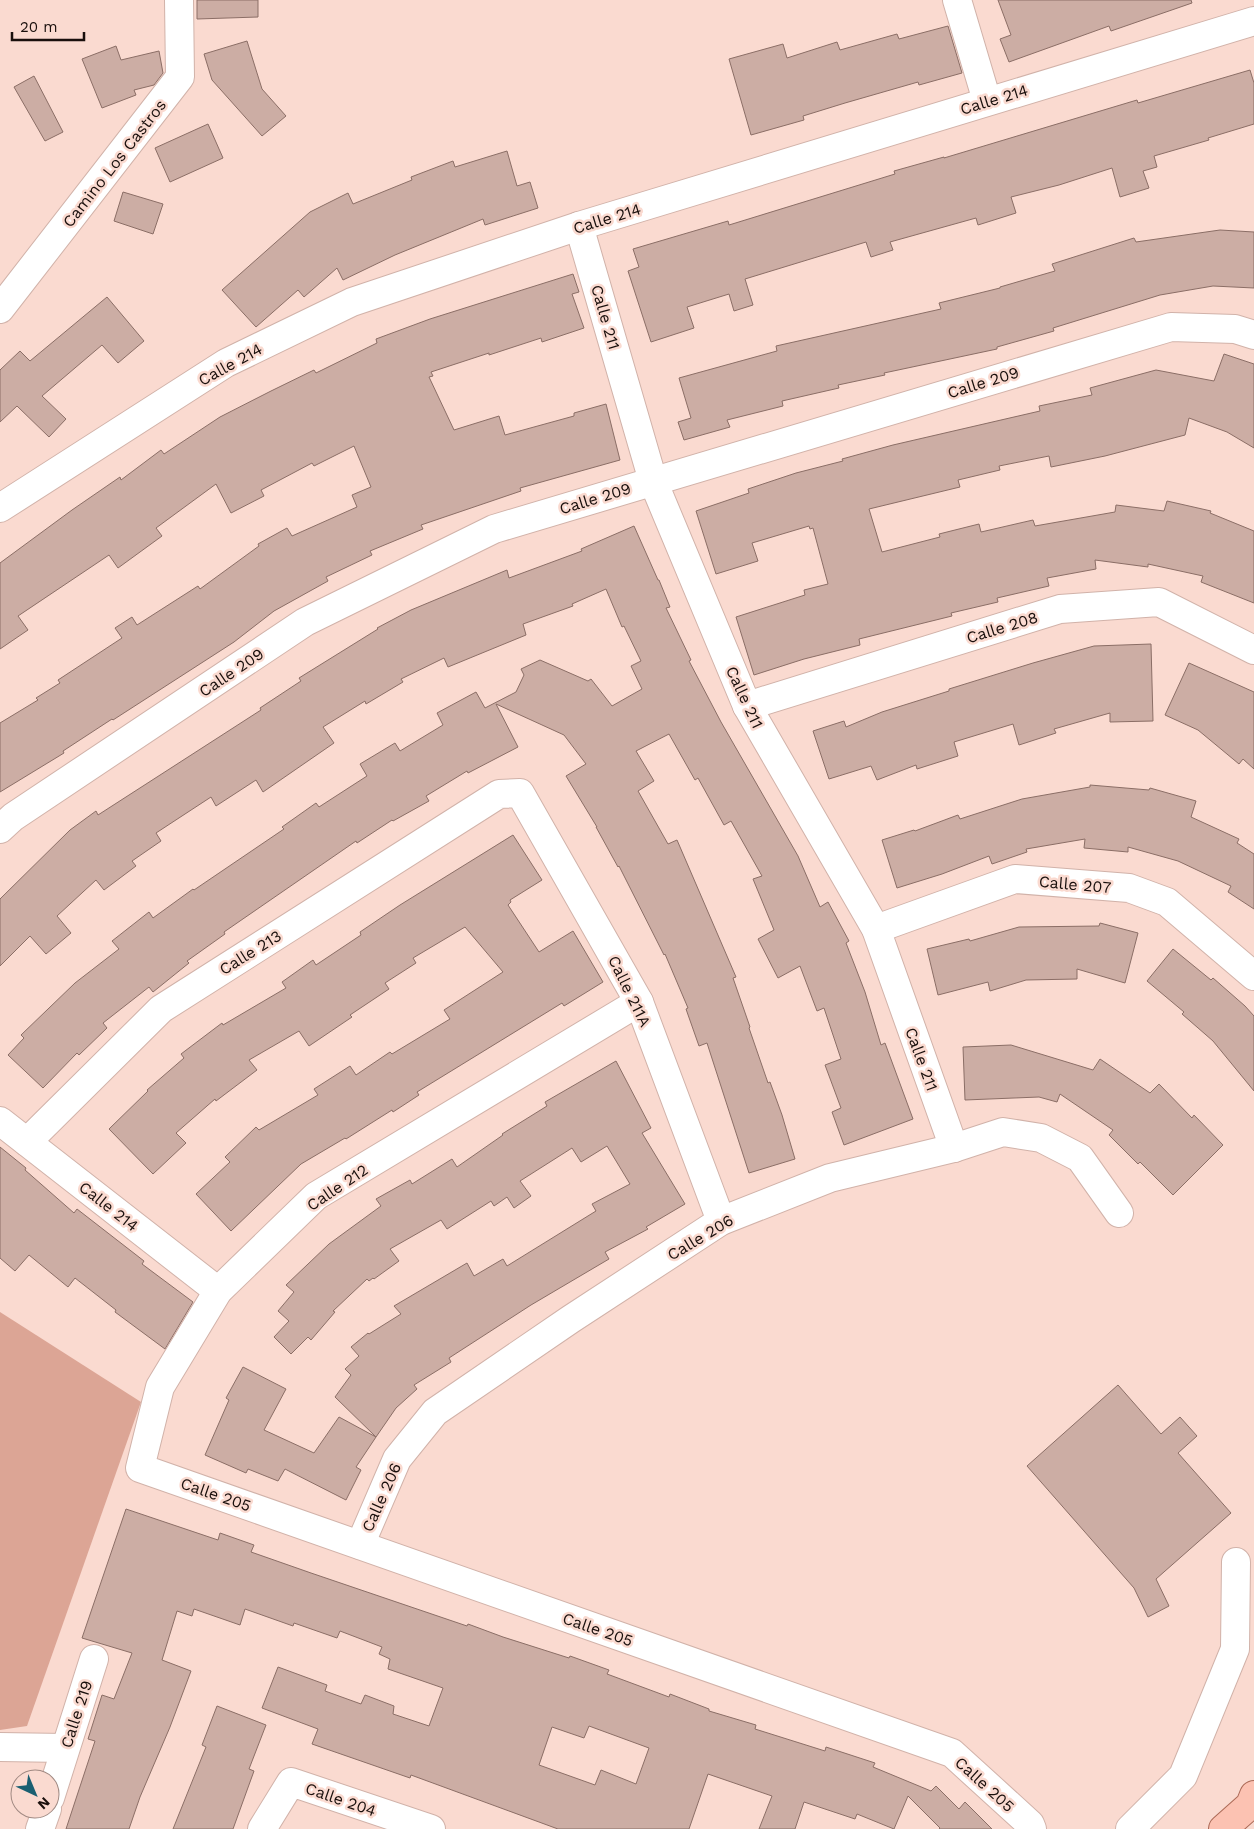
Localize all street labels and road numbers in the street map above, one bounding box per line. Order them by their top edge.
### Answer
street label: Calle 214 [958,80,1031,119]
street label: Camino Los Castros [59,96,170,231]
street label: Calle 214 [571,199,644,238]
street label: Calle 211 [587,283,624,352]
street label: Calle 214 [195,339,266,390]
street label: Calle 209 [945,363,1021,402]
street label: Calle 209 [557,479,633,518]
street label: Calle 208 [964,608,1040,647]
street label: Calle 209 [195,644,267,701]
street label: Calle 211 [722,663,767,731]
street label: Calle 207 [1038,872,1112,897]
street label: Calle 213 [216,926,285,979]
street label: Calle 211A [604,953,655,1030]
street label: Calle 211 [901,1025,942,1094]
street label: Calle 212 [303,1160,371,1215]
street label: Calle 214 [75,1177,142,1236]
street label: Calle 206 [664,1210,737,1265]
street label: Calle 206 [358,1460,405,1535]
street label: Calle 205 [178,1474,253,1515]
street label: Calle 205 [560,1609,635,1650]
street label: Calle 219 [57,1678,96,1750]
street label: Calle 205 [951,1753,1018,1816]
street label: Calle 204 [303,1779,379,1821]

